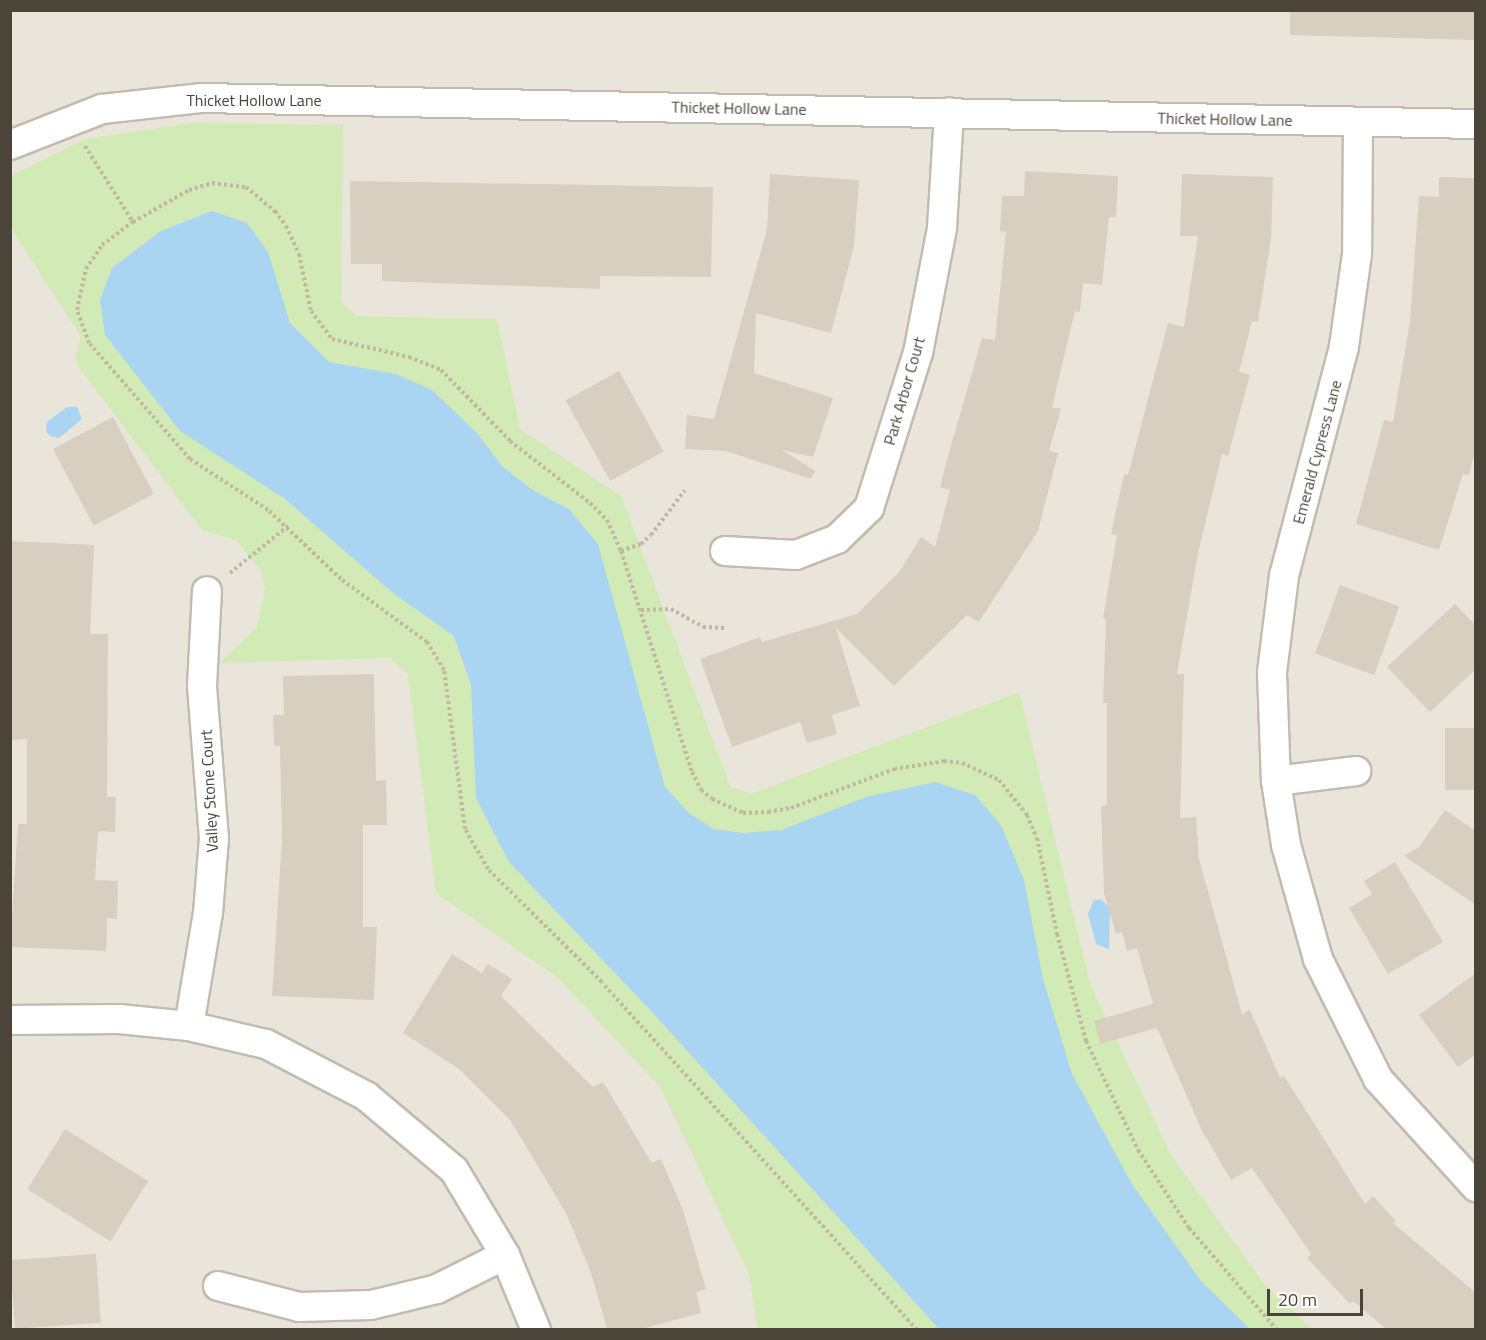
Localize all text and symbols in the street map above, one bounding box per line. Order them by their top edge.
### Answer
street label: Thicket Hollow Lane [186,90,322,110]
street label: Thicket Hollow Lane [671,97,807,119]
street label: Thicket Hollow Lane [1157,108,1293,130]
street label: Park Arbor Court [879,335,929,447]
street label: Emerald Cypress Lane [1289,378,1345,526]
street label: Valley Stone Court [196,729,222,853]
scale bar [1270,1277,1366,1315]
text: 20 m [1278,1286,1317,1313]

